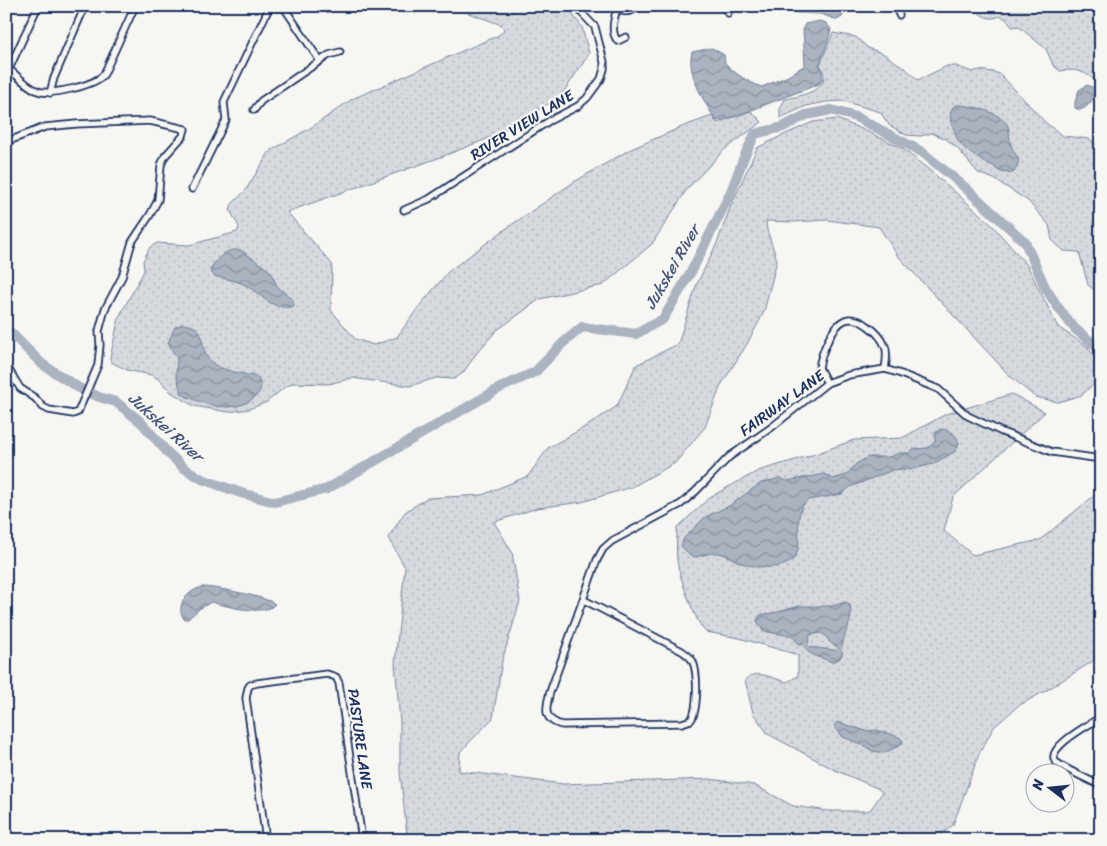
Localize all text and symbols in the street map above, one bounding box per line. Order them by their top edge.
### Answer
street label: RIVER VIEW LANE [465,82,580,167]
water label: Jukskei River [636,216,710,315]
street label: FAIRWAY LANE [734,362,831,443]
water label: Jukskei River [122,385,213,471]
street label: PASTURE LANE [340,687,380,793]
north arrow [1024,764,1074,814]
text: N [1024,776,1051,794]

